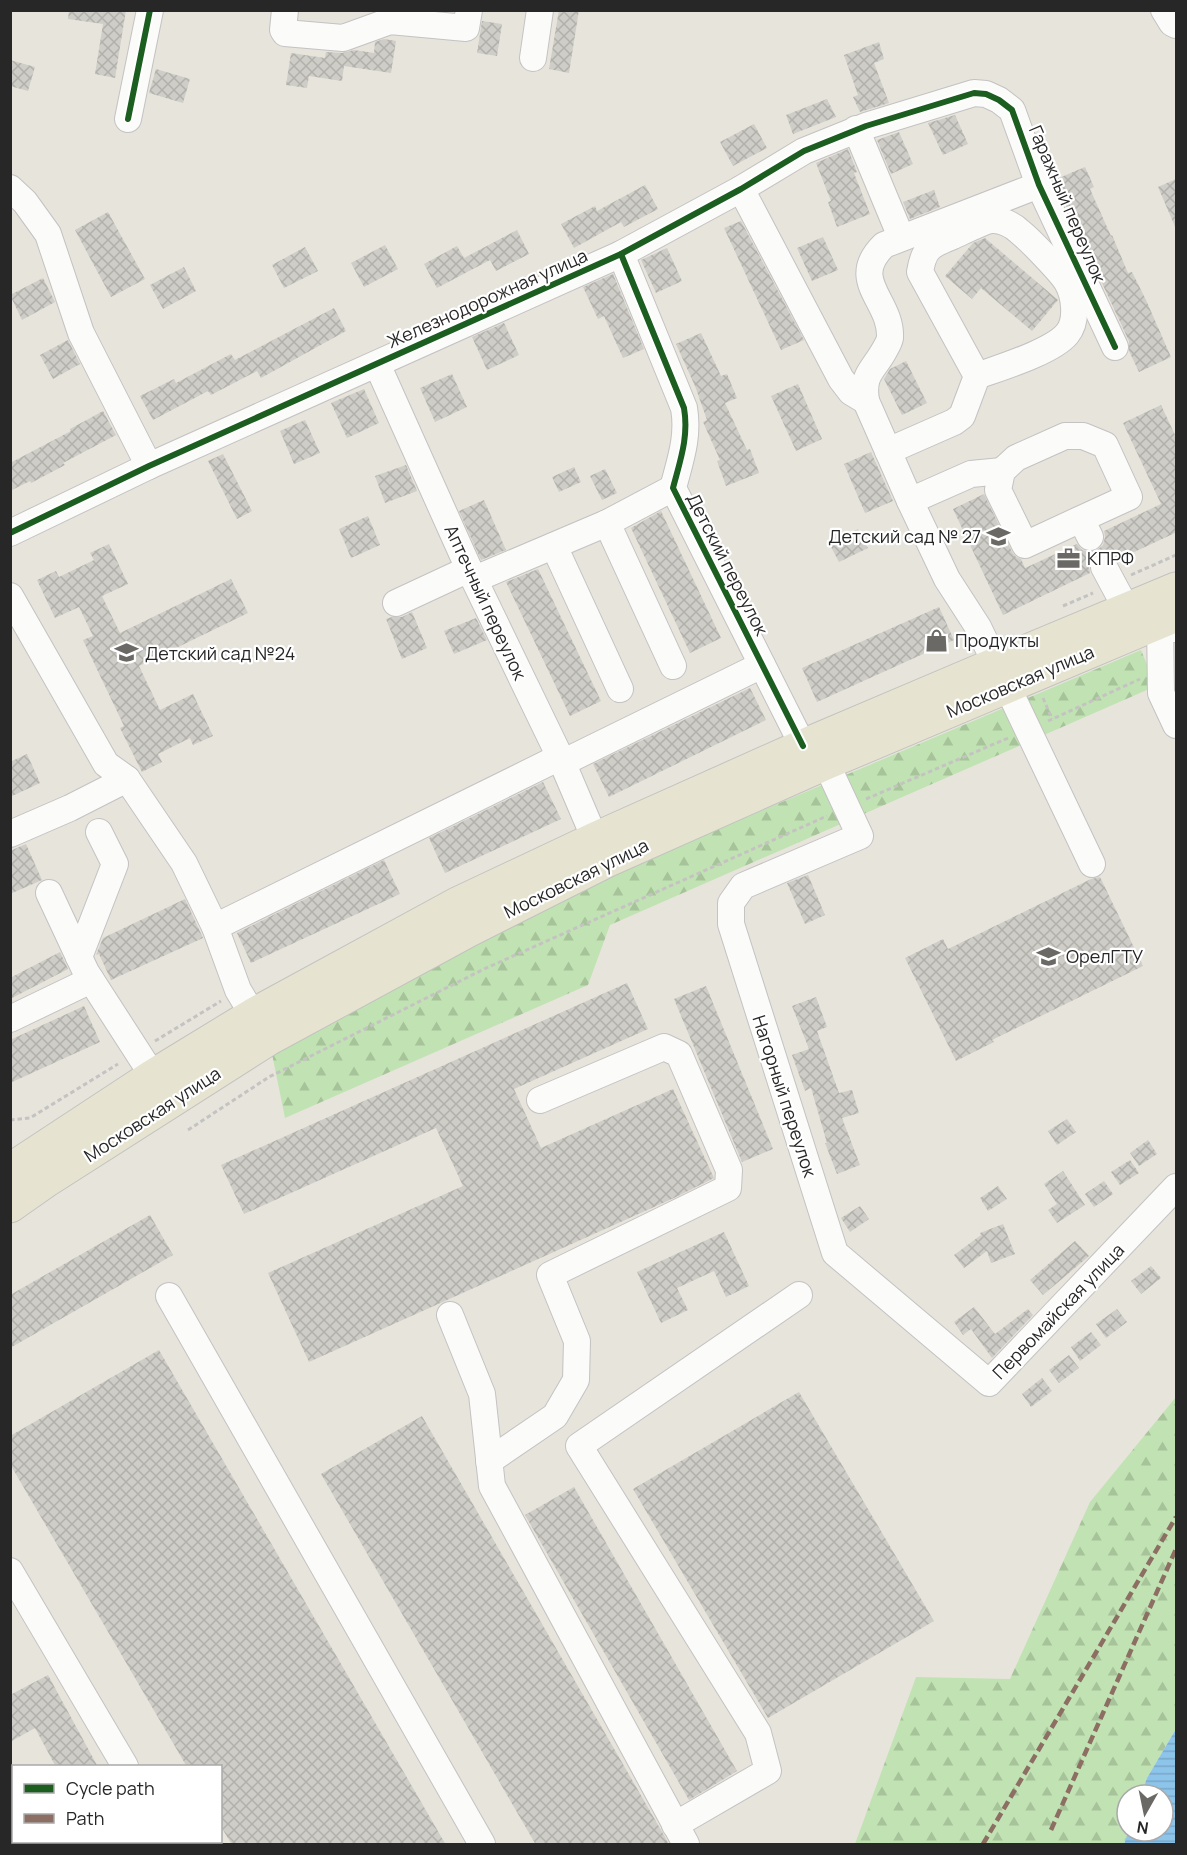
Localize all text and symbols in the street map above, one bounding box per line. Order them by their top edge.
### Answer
street label: Гаражный переулок [1024,122,1112,287]
street label: Железнодорожная улица [383,243,591,353]
street label: Детский переулок [682,489,775,640]
street label: Аптечный переулок [440,521,533,684]
school or university icon: Детский сад № 27 [986,523,1012,549]
place label: Детский сад № 27 [828,524,981,548]
office icon: КПРФ [1056,545,1082,571]
place label: КПРФ [1087,546,1134,570]
shop icon: Продукты [924,627,950,653]
place label: Продукты [955,628,1039,652]
street label: Московская улица [943,639,1097,723]
school or university icon: Детский сад №24 [114,640,140,666]
place label: Детский сад №24 [145,641,295,665]
street label: Московская улица [500,833,652,923]
school or university icon: ОрелГТУ [1035,943,1061,969]
place label: ОрелГТУ [1066,944,1143,968]
street label: Нагорный переулок [747,1012,823,1181]
street label: Московская улица [79,1061,225,1167]
street label: Первомайская улица [987,1238,1129,1384]
legend [12,1765,222,1843]
text: Cycle path [66,1776,155,1800]
north arrow [1115,1783,1175,1843]
text: Path [66,1806,104,1830]
text: N [1135,1816,1150,1840]

